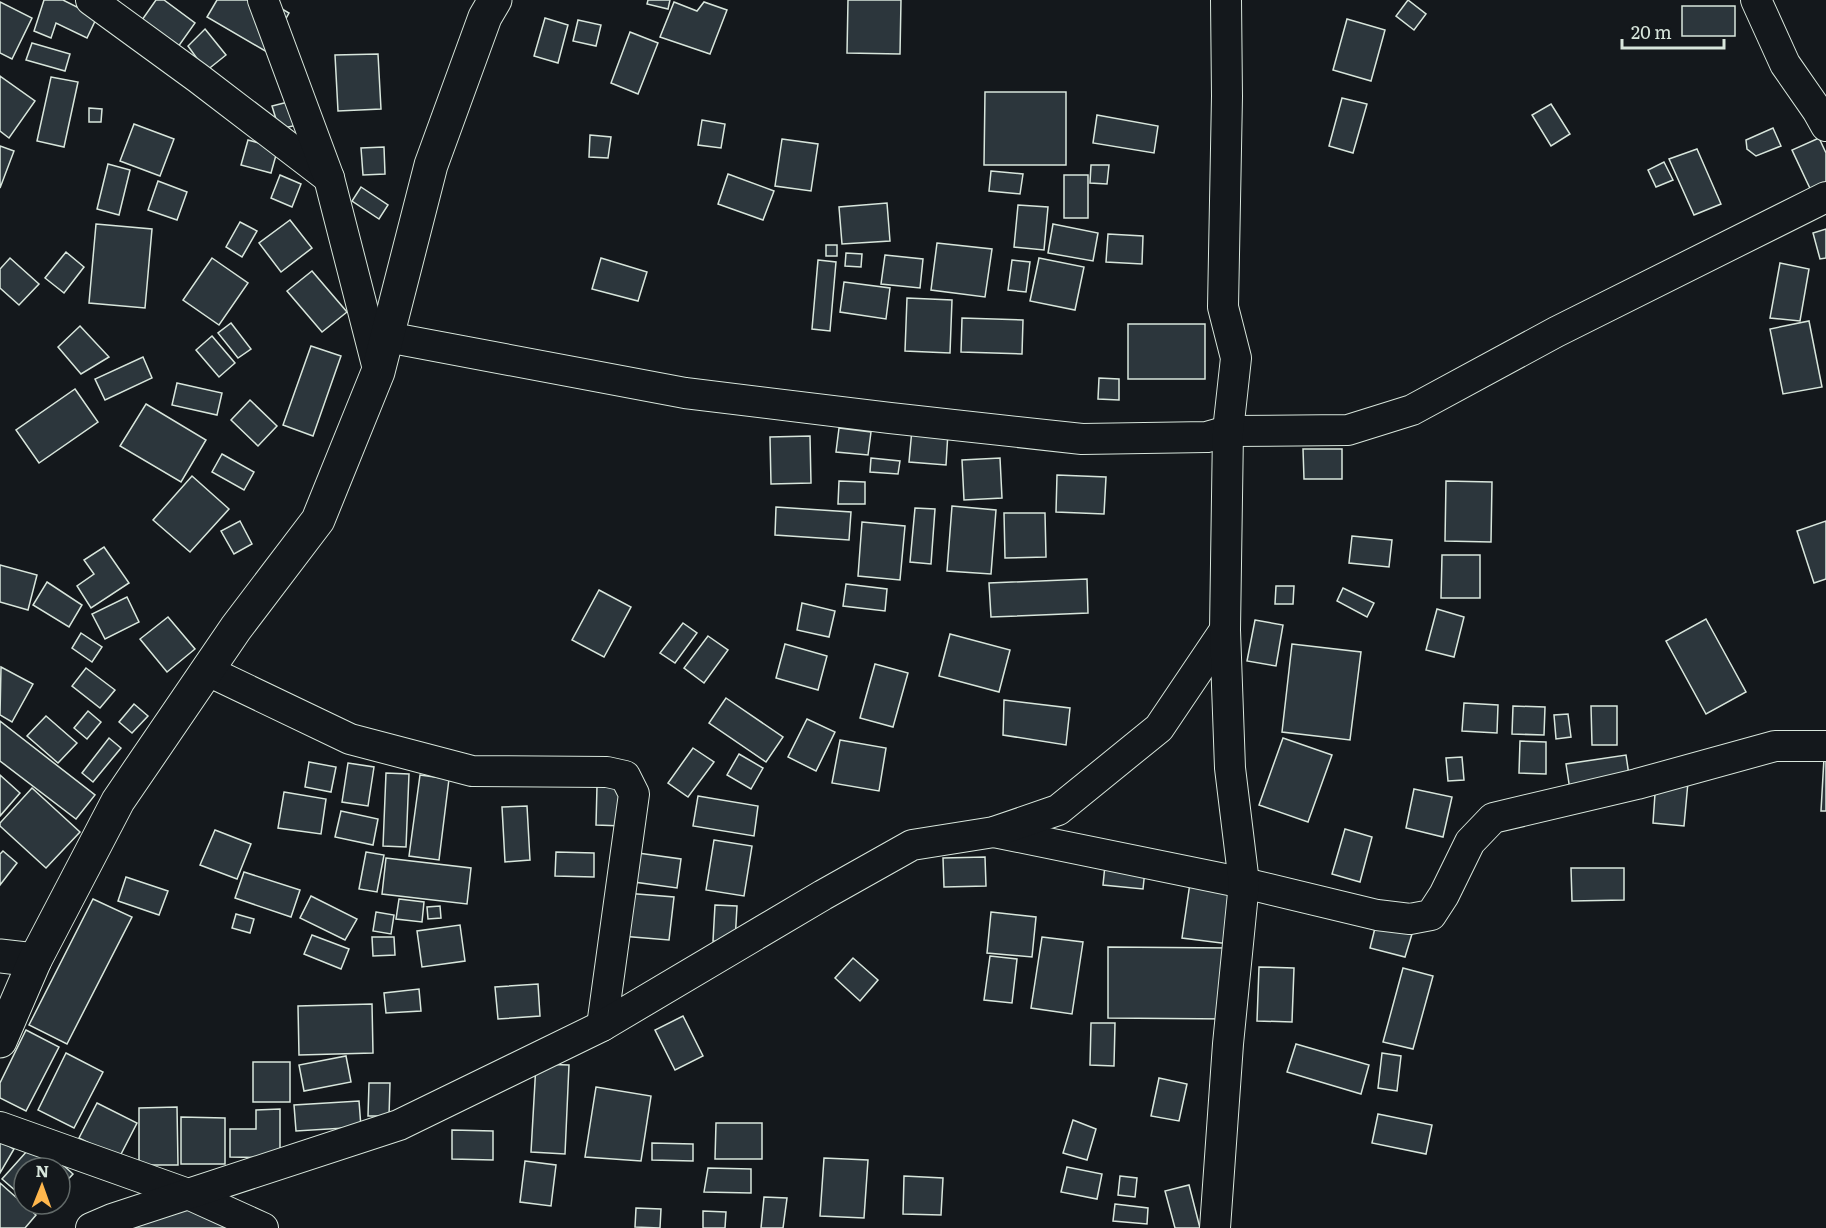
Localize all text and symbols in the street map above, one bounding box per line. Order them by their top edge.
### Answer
scale bar [1622,12,1724,50]
text: 20 m [1631,18,1672,45]
north arrow [12,1156,72,1216]
text: N [35,1158,49,1182]

